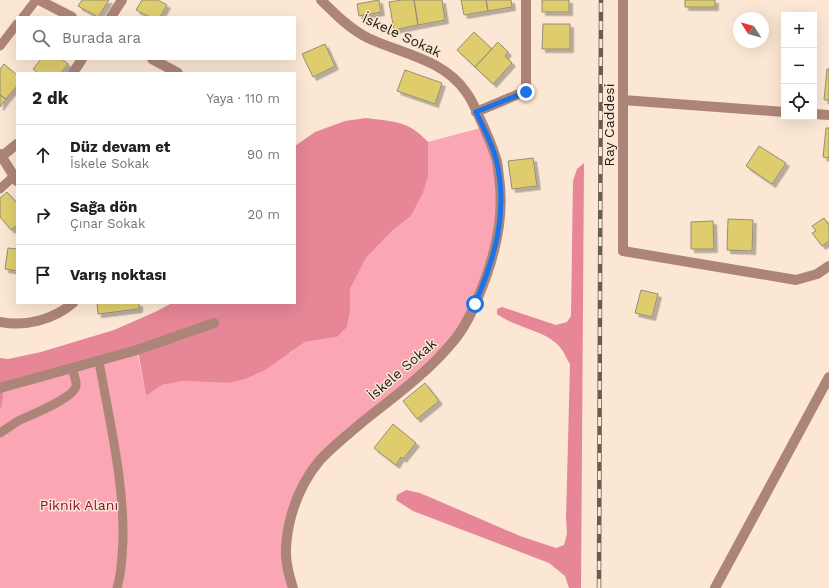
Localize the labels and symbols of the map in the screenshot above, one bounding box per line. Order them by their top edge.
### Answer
street label: İskele Sokak [360,10,444,60]
north arrow [733,12,769,48]
route end [517,83,535,101]
street label: Ray Caddesi [601,84,617,166]
route start [466,295,484,313]
street label: İskele Sokak [365,335,439,403]
park label: Piknik Alanı [40,497,118,513]

